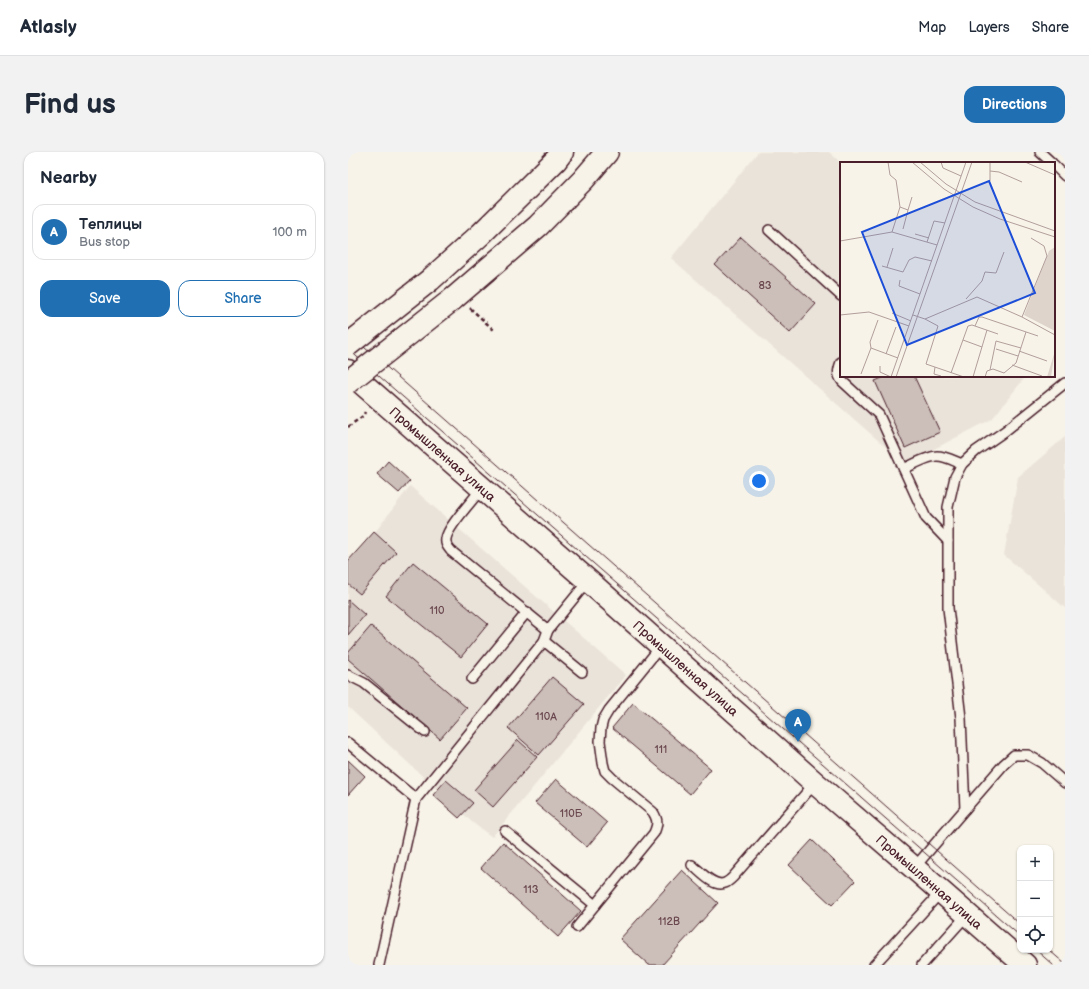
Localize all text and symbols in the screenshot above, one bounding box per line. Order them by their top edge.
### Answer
text: Atlasly [20,16,77,39]
text: Map [918,19,946,36]
text: Layers [968,19,1010,36]
text: Share [1032,19,1069,36]
button: Directions [964,86,1065,123]
text: Find us [24,88,116,121]
inset map [840,162,1055,377]
text: Nearby [40,168,97,188]
text: Теплицы [79,215,142,234]
text: A [50,224,58,240]
text: 100 m [272,224,307,240]
text: Bus stop [79,234,130,250]
house number: 83 [758,279,772,292]
button: Save [40,280,170,317]
button: Share [178,280,308,317]
street label: Промышленная улица [386,404,499,505]
your location [749,471,769,491]
house number: 110 [430,604,445,617]
street label: Промышленная улица [629,618,742,720]
pin: A [785,709,811,742]
house number: 110А [535,710,557,723]
house number: 111 [655,743,667,756]
house number: 110Б [560,807,583,820]
street label: Промышленная улица [872,832,986,933]
map controls [1017,845,1053,953]
button: + [1017,845,1053,881]
button: − [1017,881,1053,917]
house number: 113 [523,883,539,896]
house number: 112В [658,915,680,928]
button: locate [1017,917,1053,953]

